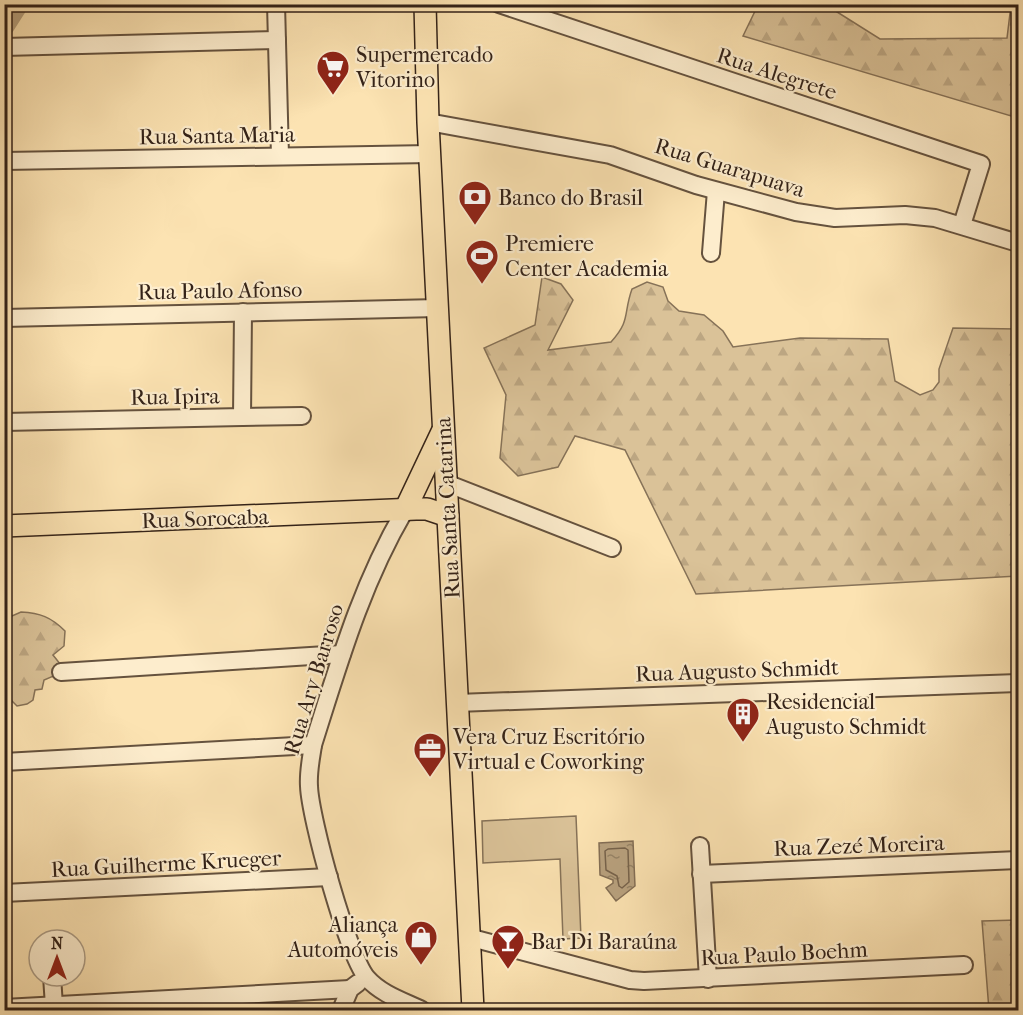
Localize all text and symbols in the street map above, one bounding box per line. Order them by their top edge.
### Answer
place label: Supermercado Vitorino [355,42,493,93]
street label: Rua Alegrete [713,42,840,106]
supermarket icon: Supermercado Vitorino [315,49,351,96]
street label: Rua Santa Maria [139,122,296,150]
street label: Rua Guarapuava [651,133,809,203]
bank icon: Banco do Brasil [457,179,493,226]
place label: Banco do Brasil [498,185,643,211]
place label: Premiere Center Academia [505,231,669,282]
sports icon: Premiere Center Academia [464,238,500,285]
street label: Rua Paulo Afonso [138,277,303,305]
street label: Rua Ipira [130,383,221,411]
street label: Rua Santa Catarina [430,416,466,599]
street label: Rua Sorocaba [141,504,270,534]
street label: Rua Ary Barroso [279,601,349,758]
street label: Rua Augusto Schmidt [635,654,839,688]
place label: Residencial Augusto Schmidt [765,689,927,740]
building icon: Residencial Augusto Schmidt [725,696,761,743]
place label: Vera Cruz Escritório Virtual e Coworking [452,724,645,775]
office icon: Vera Cruz Escritório Virtual e Coworking [412,731,448,778]
street label: Rua Zezé Moreira [773,830,946,862]
street label: Rua Guilherme Krueger [50,845,282,883]
place label: Aliança Automóveis [287,912,399,963]
shop icon: Aliança Automóveis [403,919,439,966]
bar icon: Bar Di Baraúna [490,923,526,970]
north arrow [27,928,87,988]
place label: Bar Di Baraúna [531,929,678,955]
text: N [51,934,64,953]
street label: Rua Paulo Boehm [700,937,869,971]

